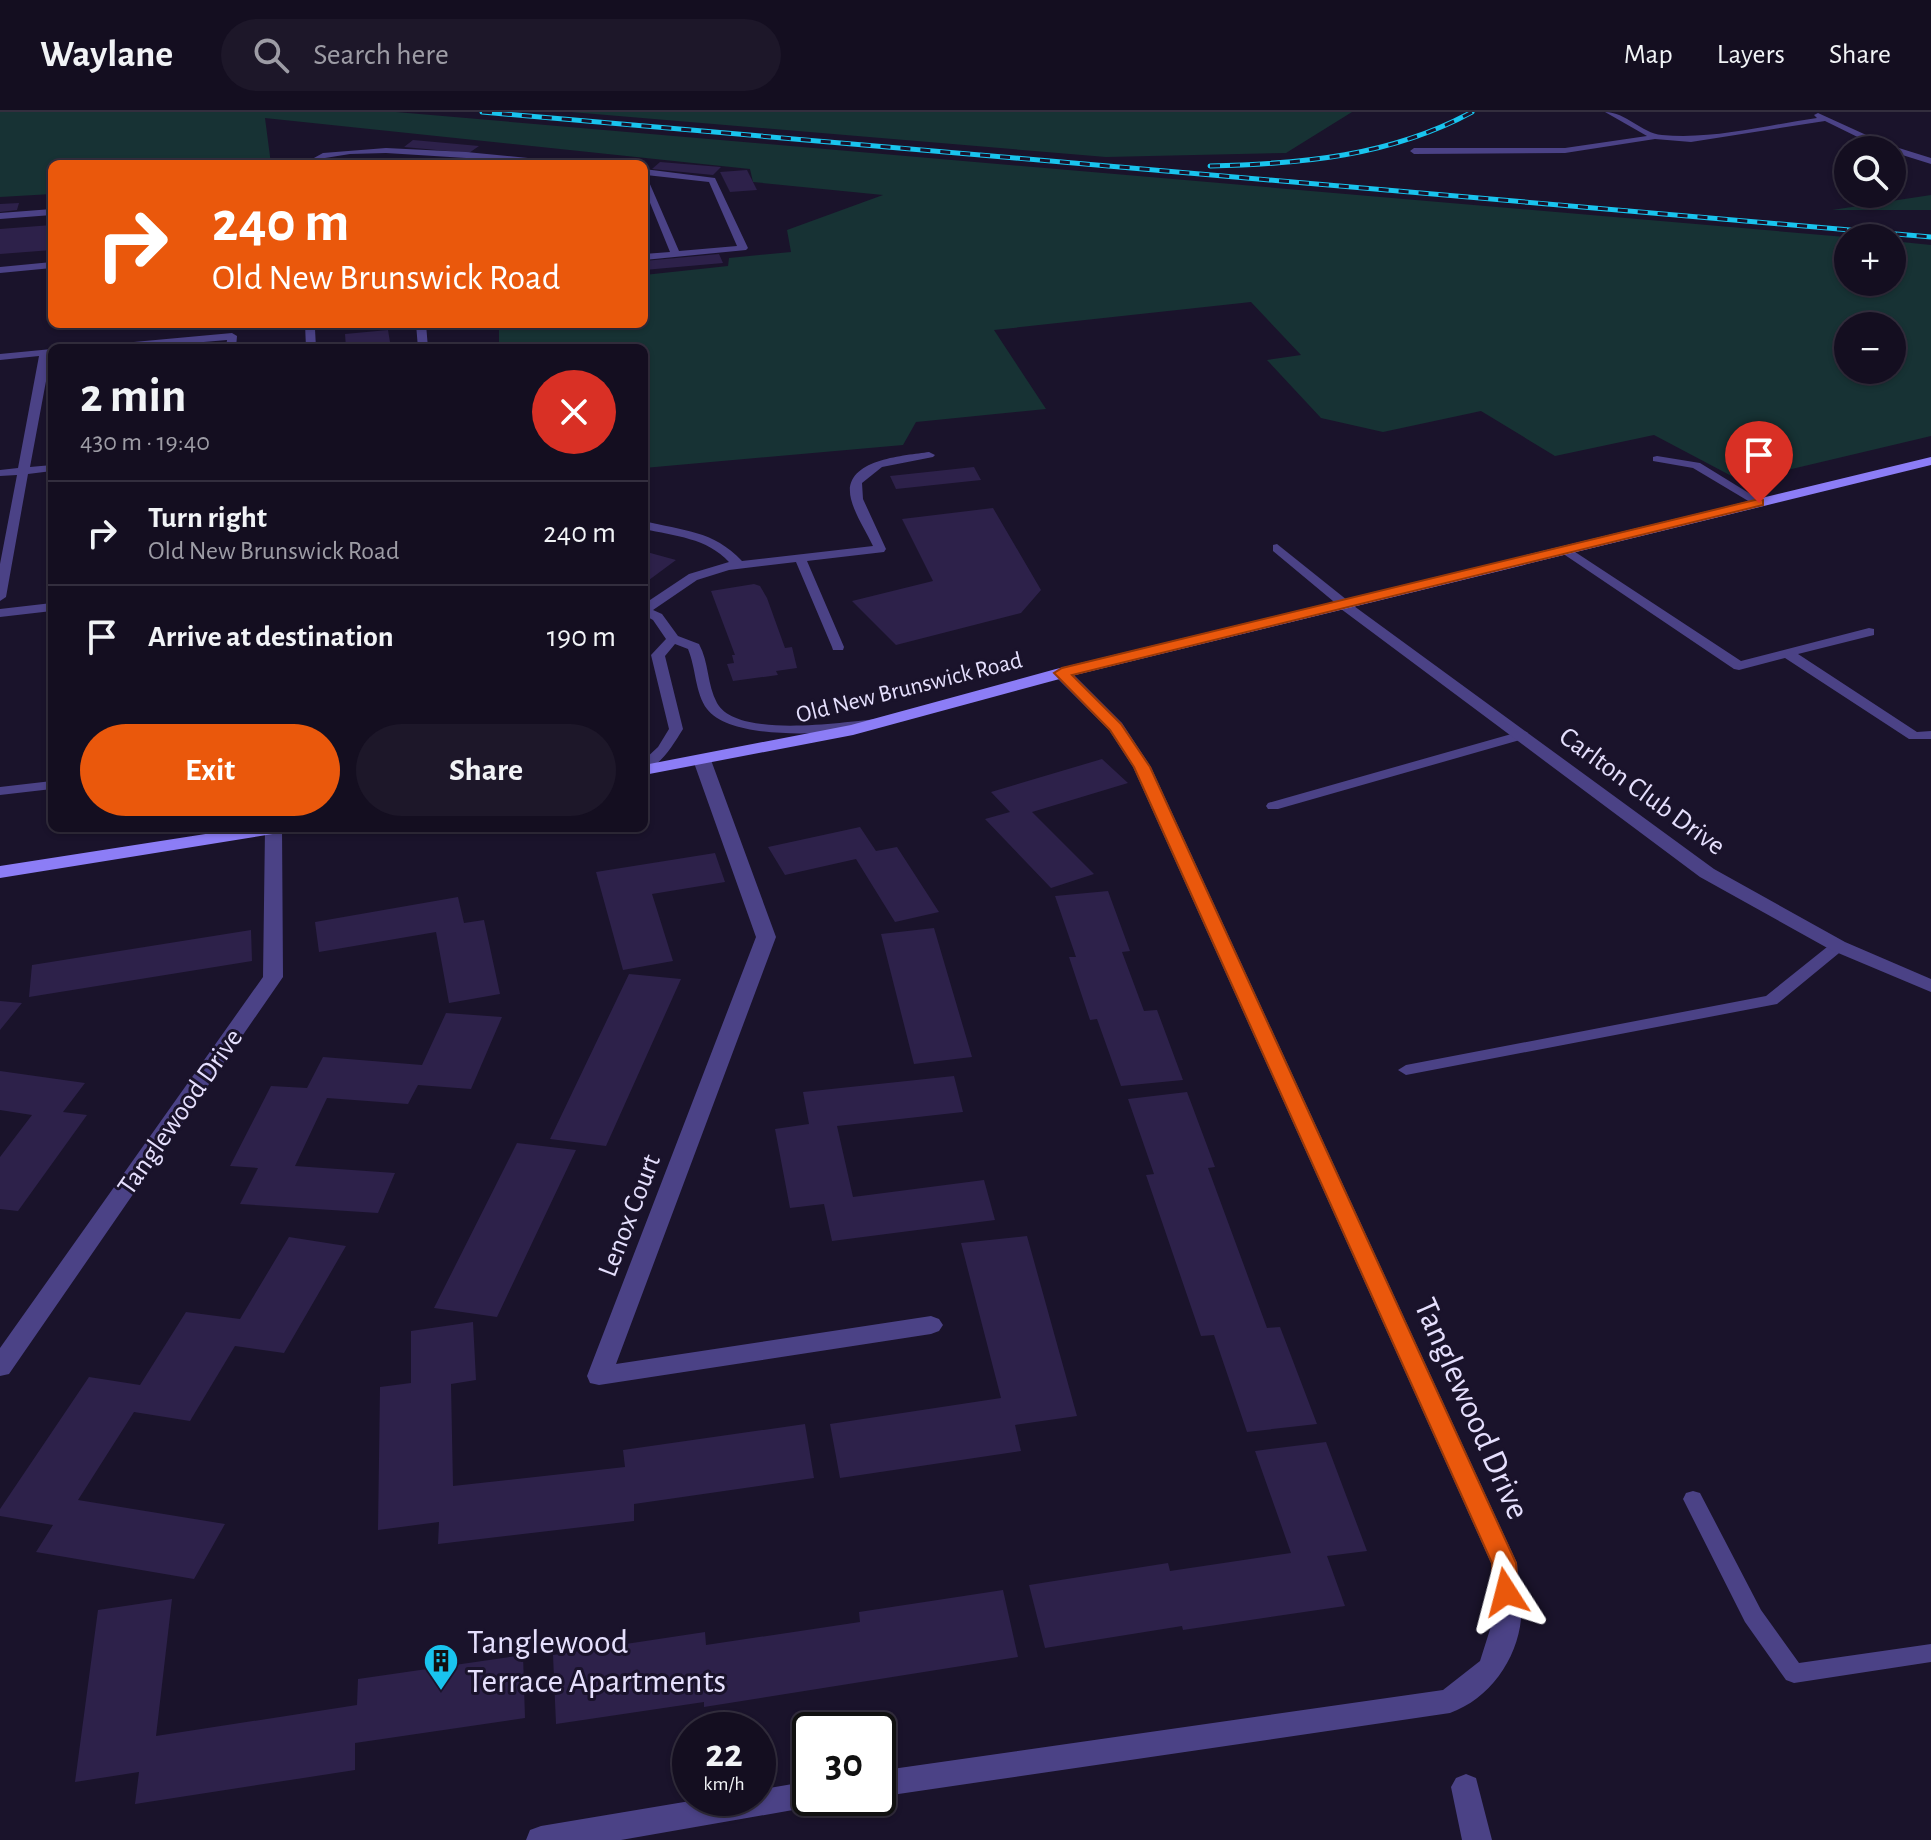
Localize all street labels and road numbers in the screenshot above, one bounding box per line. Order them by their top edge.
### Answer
street label: Old New Brunswick Road [794,648,1025,728]
street label: Carlton Club Drive [1554,722,1730,861]
street label: Tanglewood Drive [113,1024,248,1200]
street label: Lenox Court [594,1151,666,1281]
street label: Tanglewood Drive [1407,1293,1535,1524]

